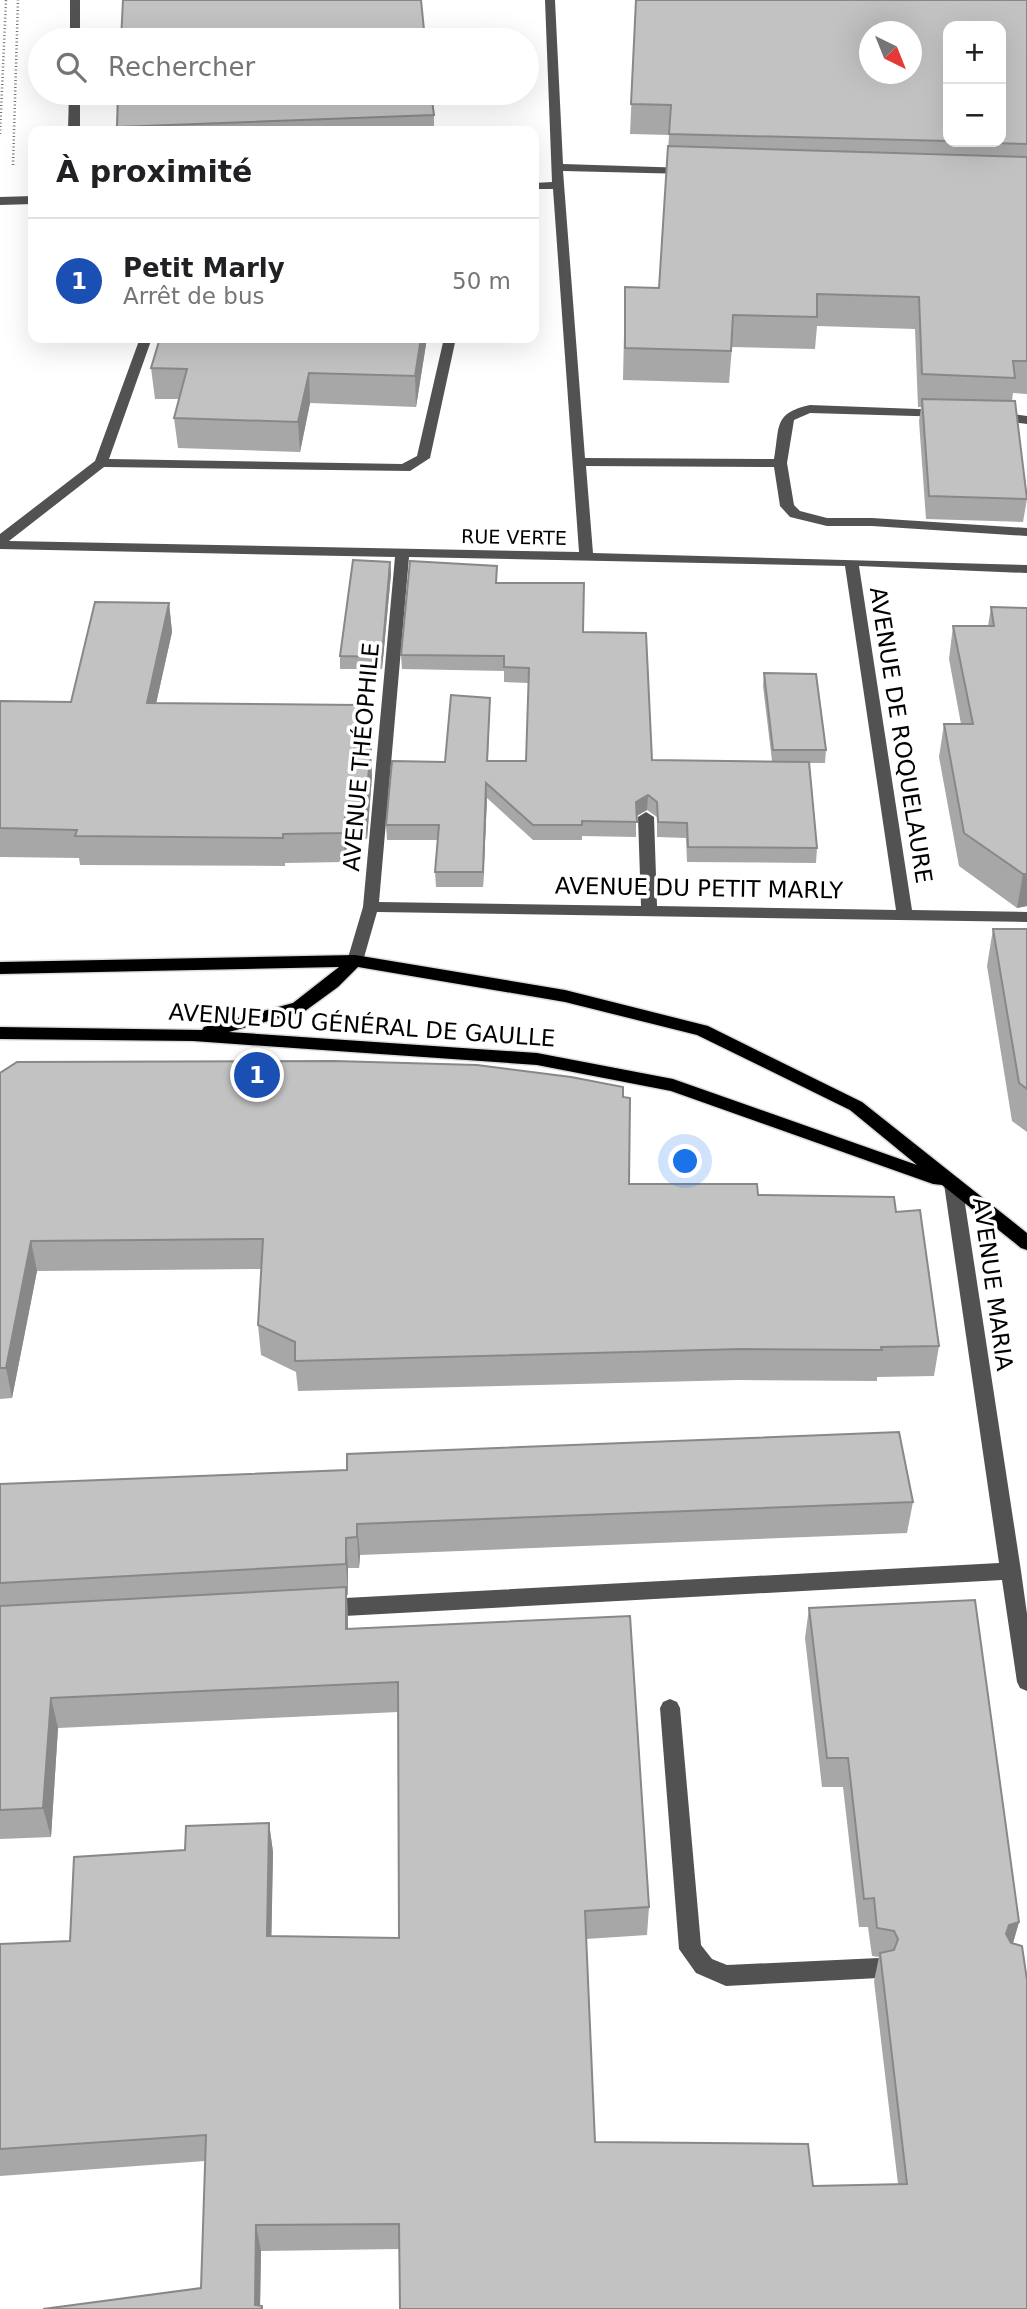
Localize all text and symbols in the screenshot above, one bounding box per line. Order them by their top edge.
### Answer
north arrow [859,21,922,84]
map controls [943,21,1006,147]
button: + [943,21,1006,84]
search box [28,28,539,105]
icon: search [52,48,90,86]
text: Rechercher [108,52,255,82]
button: − [943,84,1006,147]
text: À proximité [56,154,252,189]
text: Petit Marly [123,253,285,283]
text: 1 [71,268,87,294]
text: 50 m [452,268,511,294]
text: Arrêt de bus [123,283,264,309]
street label: RUE VERTE [461,525,567,549]
street label: AVENUE DE ROQUELAURE [865,585,937,885]
street label: AVENUE THÉOPHILE [337,641,384,873]
street label: AVENUE DU PETIT MARLY [555,872,844,904]
street label: AVENUE DU GÉNÉRAL DE GAULLE [168,998,556,1051]
pin: 1 [234,1049,280,1101]
your location [668,1144,702,1178]
street label: AVENUE MARIA [968,1196,1018,1372]

